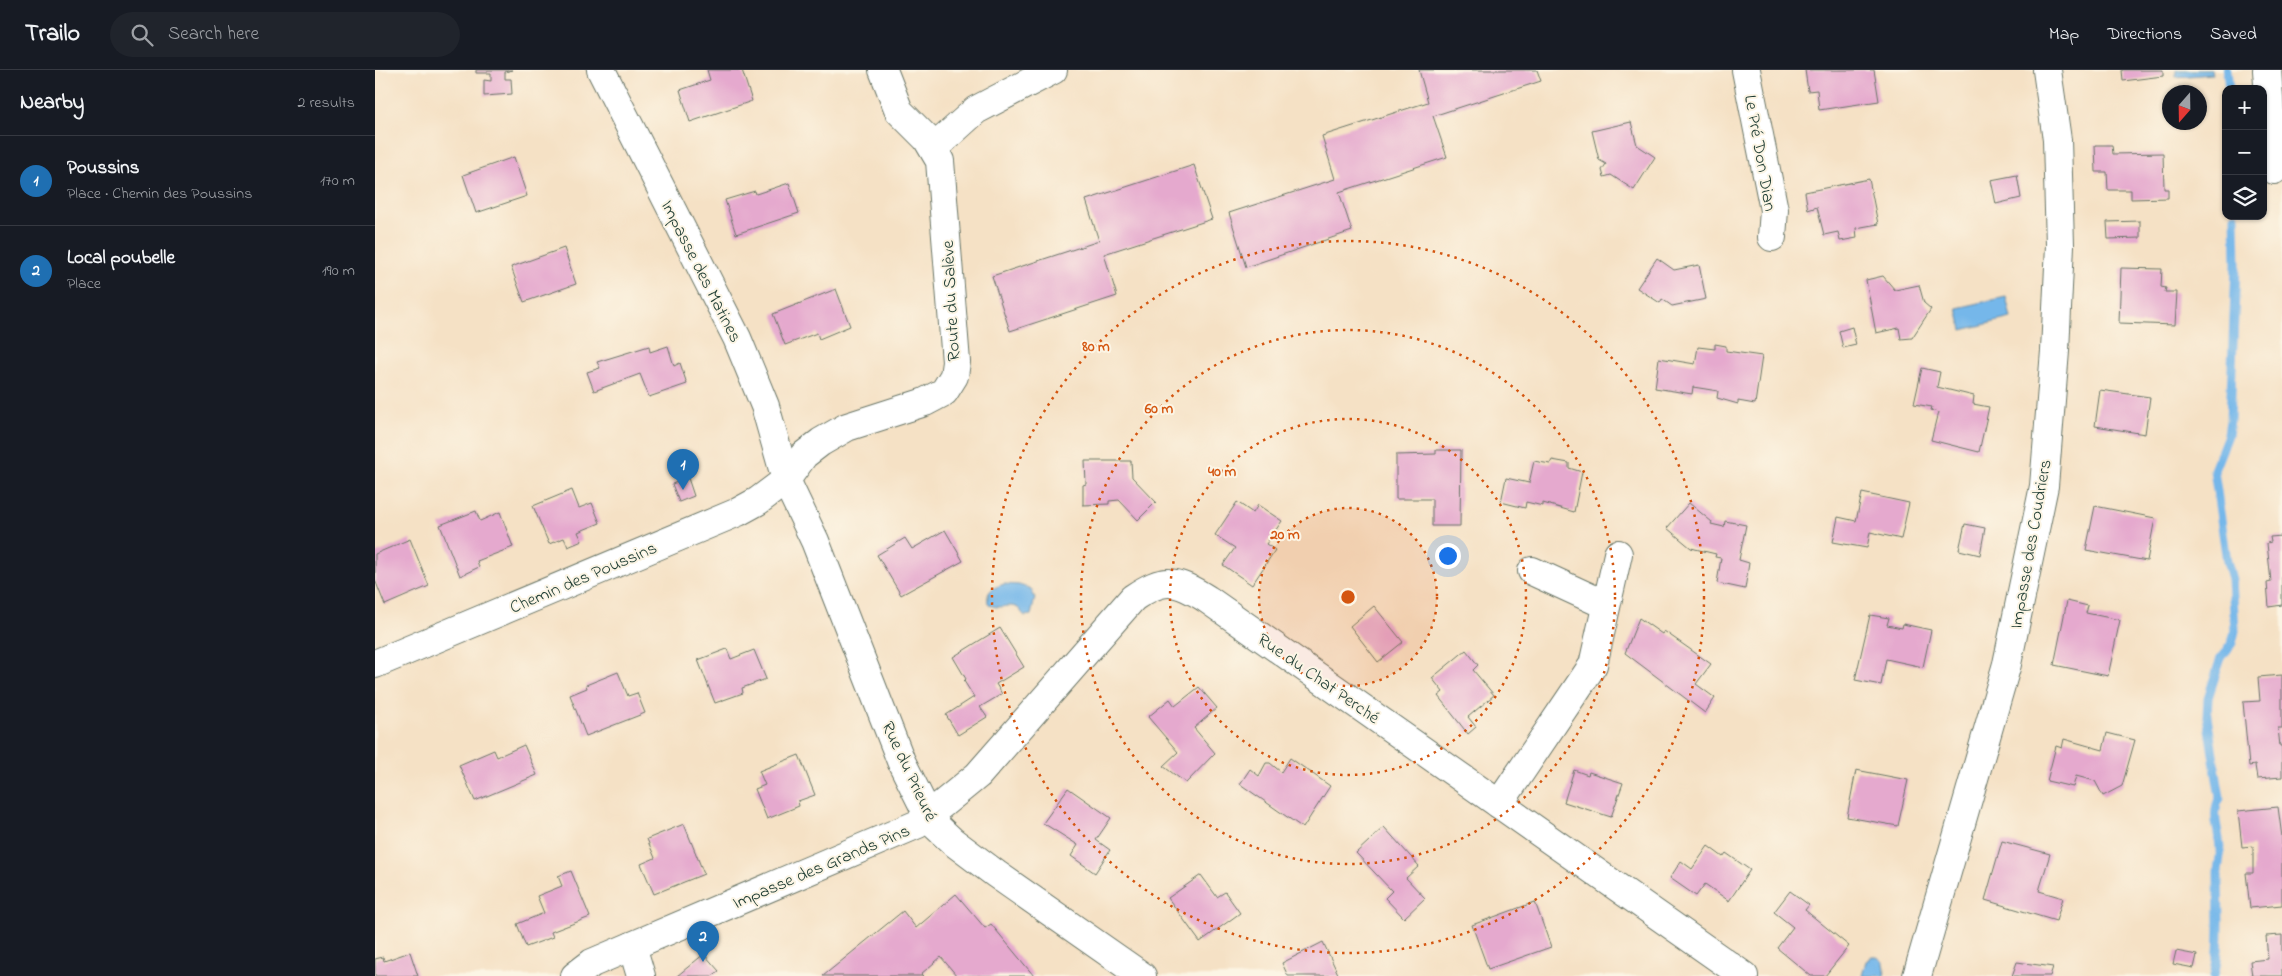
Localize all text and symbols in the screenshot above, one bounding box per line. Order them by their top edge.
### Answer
search box [110,12,460,57]
text: Trailo [25,17,80,52]
icon: search [128,21,156,49]
text: Search here [168,21,259,48]
text: Map [2049,22,2079,48]
text: Directions [2107,22,2182,48]
text: Saved [2210,22,2257,48]
north arrow [2162,85,2207,130]
map controls [2222,85,2267,220]
button: + [2222,85,2267,130]
text: Nearby [20,88,84,118]
text: 2 results [297,91,355,115]
street label: Le Pré Don Dian [1736,93,1782,214]
button: − [2222,130,2267,175]
text: Poussins [67,155,139,182]
text: 1 [33,169,39,193]
text: 170 m [320,169,355,193]
button: layers [2222,175,2267,220]
text: Place · Chemin des Poussins [67,182,252,206]
street label: Impasse des Matines [653,196,747,348]
street label: Route du Salève [936,239,968,362]
text: Local poubelle [67,245,175,272]
text: 2 [32,259,40,283]
text: 190 m [322,259,355,283]
text: Place [67,272,101,296]
text: 80 m [1081,336,1110,358]
text: 60 m [1144,398,1174,420]
pin: 1 [667,449,699,490]
street label: Impasse des Coudriers [2004,458,2060,631]
text: 40 m [1207,461,1236,483]
text: 20 m [1269,524,1300,546]
street label: Chemin des Poussins [506,536,661,622]
your location [1435,543,1461,569]
centre of rings [1339,588,1357,606]
street label: Rue du Chat Perché [1251,628,1385,732]
street label: Rue du Prieuré [874,718,943,827]
street label: Impasse des Grands Pins [729,819,914,917]
pin: 2 [687,921,719,962]

